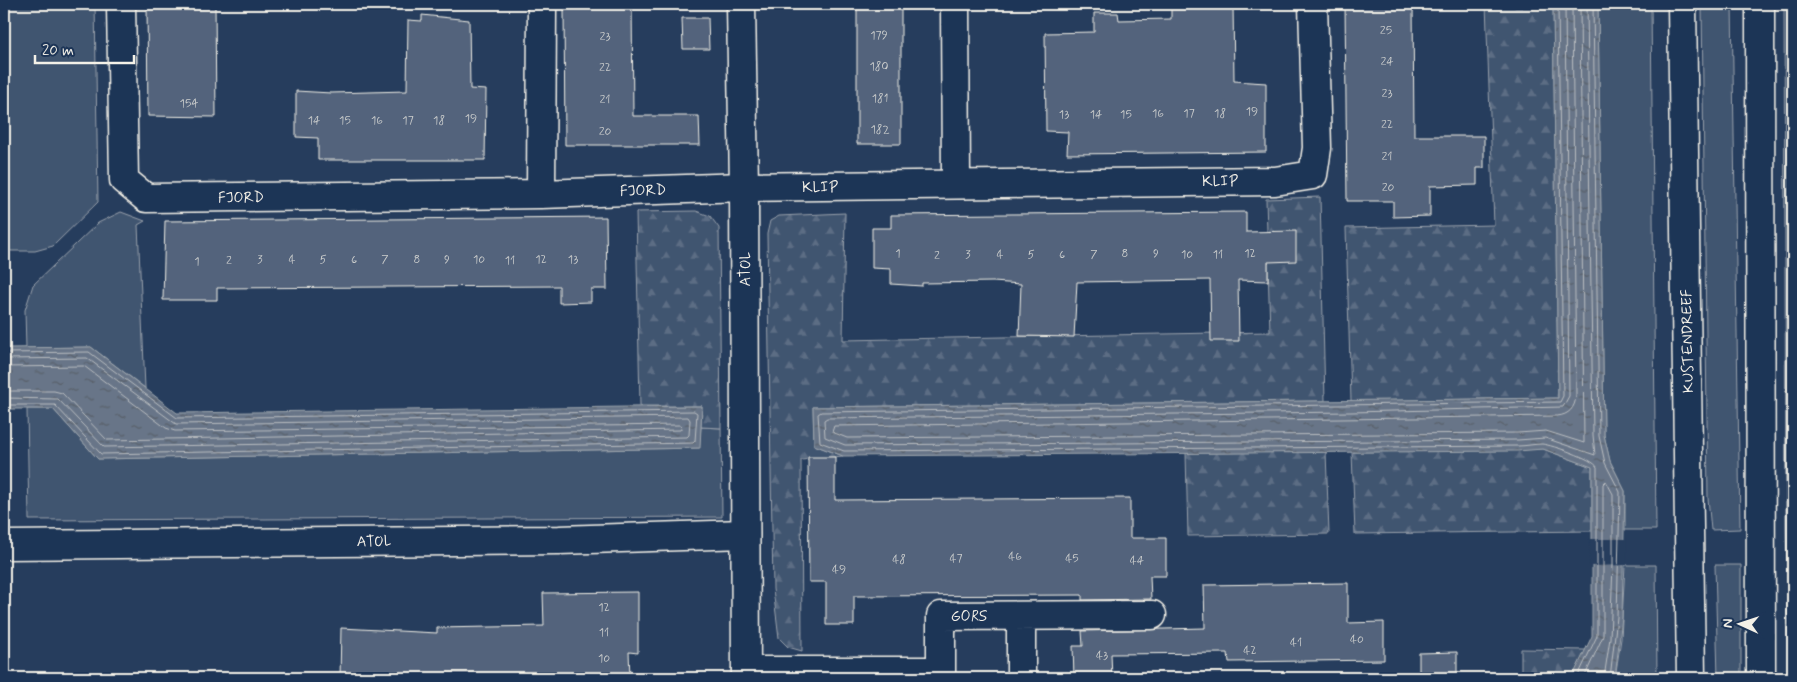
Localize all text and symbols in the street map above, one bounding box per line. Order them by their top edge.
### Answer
house number: 25 [1380,23,1392,39]
house number: 179 [870,28,888,44]
house number: 23 [600,29,610,45]
scale bar [35,32,134,64]
text: 20 m [42,41,74,61]
house number: 24 [1380,54,1394,70]
house number: 180 [869,59,889,75]
house number: 22 [599,60,611,76]
house number: 23 [1382,86,1392,102]
house number: 181 [872,91,888,107]
house number: 21 [599,92,611,108]
house number: 154 [180,96,198,112]
house number: 19 [1246,104,1258,120]
house number: 16 [1152,106,1164,122]
house number: 17 [1183,106,1195,122]
house number: 18 [1214,106,1226,122]
house number: 13 [1059,107,1069,123]
house number: 14 [1090,107,1102,123]
house number: 15 [1120,107,1132,123]
house number: 19 [465,111,477,127]
house number: 14 [308,113,320,129]
house number: 15 [339,113,351,129]
house number: 16 [371,113,383,129]
house number: 17 [402,113,414,129]
house number: 18 [433,113,445,129]
house number: 22 [1381,117,1393,133]
house number: 182 [870,122,890,138]
house number: 20 [599,124,612,140]
house number: 21 [1381,149,1393,165]
street label: KLIP [1202,172,1238,192]
street label: KLIP [802,178,838,198]
street label: FJORD [620,180,666,202]
house number: 20 [1382,180,1395,196]
street label: FJORD [218,188,264,208]
house number: 1 [895,246,901,262]
house number: 8 [1122,246,1128,262]
house number: 9 [1153,246,1159,262]
house number: 12 [1244,246,1256,262]
house number: 3 [965,247,971,263]
house number: 4 [997,247,1004,263]
house number: 5 [1027,247,1035,263]
house number: 6 [1059,247,1065,263]
house number: 7 [1090,247,1098,263]
house number: 10 [1181,247,1193,263]
house number: 11 [1213,247,1223,263]
house number: 2 [934,248,940,264]
street label: ATOL [736,251,756,286]
house number: 3 [257,252,263,268]
house number: 4 [289,252,296,268]
house number: 5 [319,252,327,268]
house number: 6 [351,252,357,268]
house number: 7 [381,252,389,268]
house number: 8 [414,252,420,268]
house number: 9 [444,252,450,268]
house number: 10 [473,252,485,268]
house number: 12 [535,252,547,268]
house number: 13 [568,252,578,268]
house number: 2 [226,253,232,269]
house number: 11 [505,253,515,269]
house number: 1 [194,254,200,270]
street label: KUSTENDREEF [1677,289,1699,393]
street label: ATOL [356,532,392,552]
house number: 46 [1008,549,1022,565]
house number: 47 [949,551,963,567]
house number: 45 [1065,551,1079,567]
house number: 48 [892,552,906,568]
house number: 44 [1130,553,1144,569]
house number: 49 [832,562,846,578]
house number: 12 [598,600,610,616]
north arrow [1714,600,1764,650]
street label: GORS [951,607,988,627]
text: N [1719,618,1737,629]
house number: 11 [599,625,609,641]
house number: 40 [1350,632,1364,648]
house number: 41 [1290,635,1302,651]
house number: 42 [1243,643,1257,659]
house number: 43 [1096,648,1108,664]
house number: 10 [598,651,610,667]

